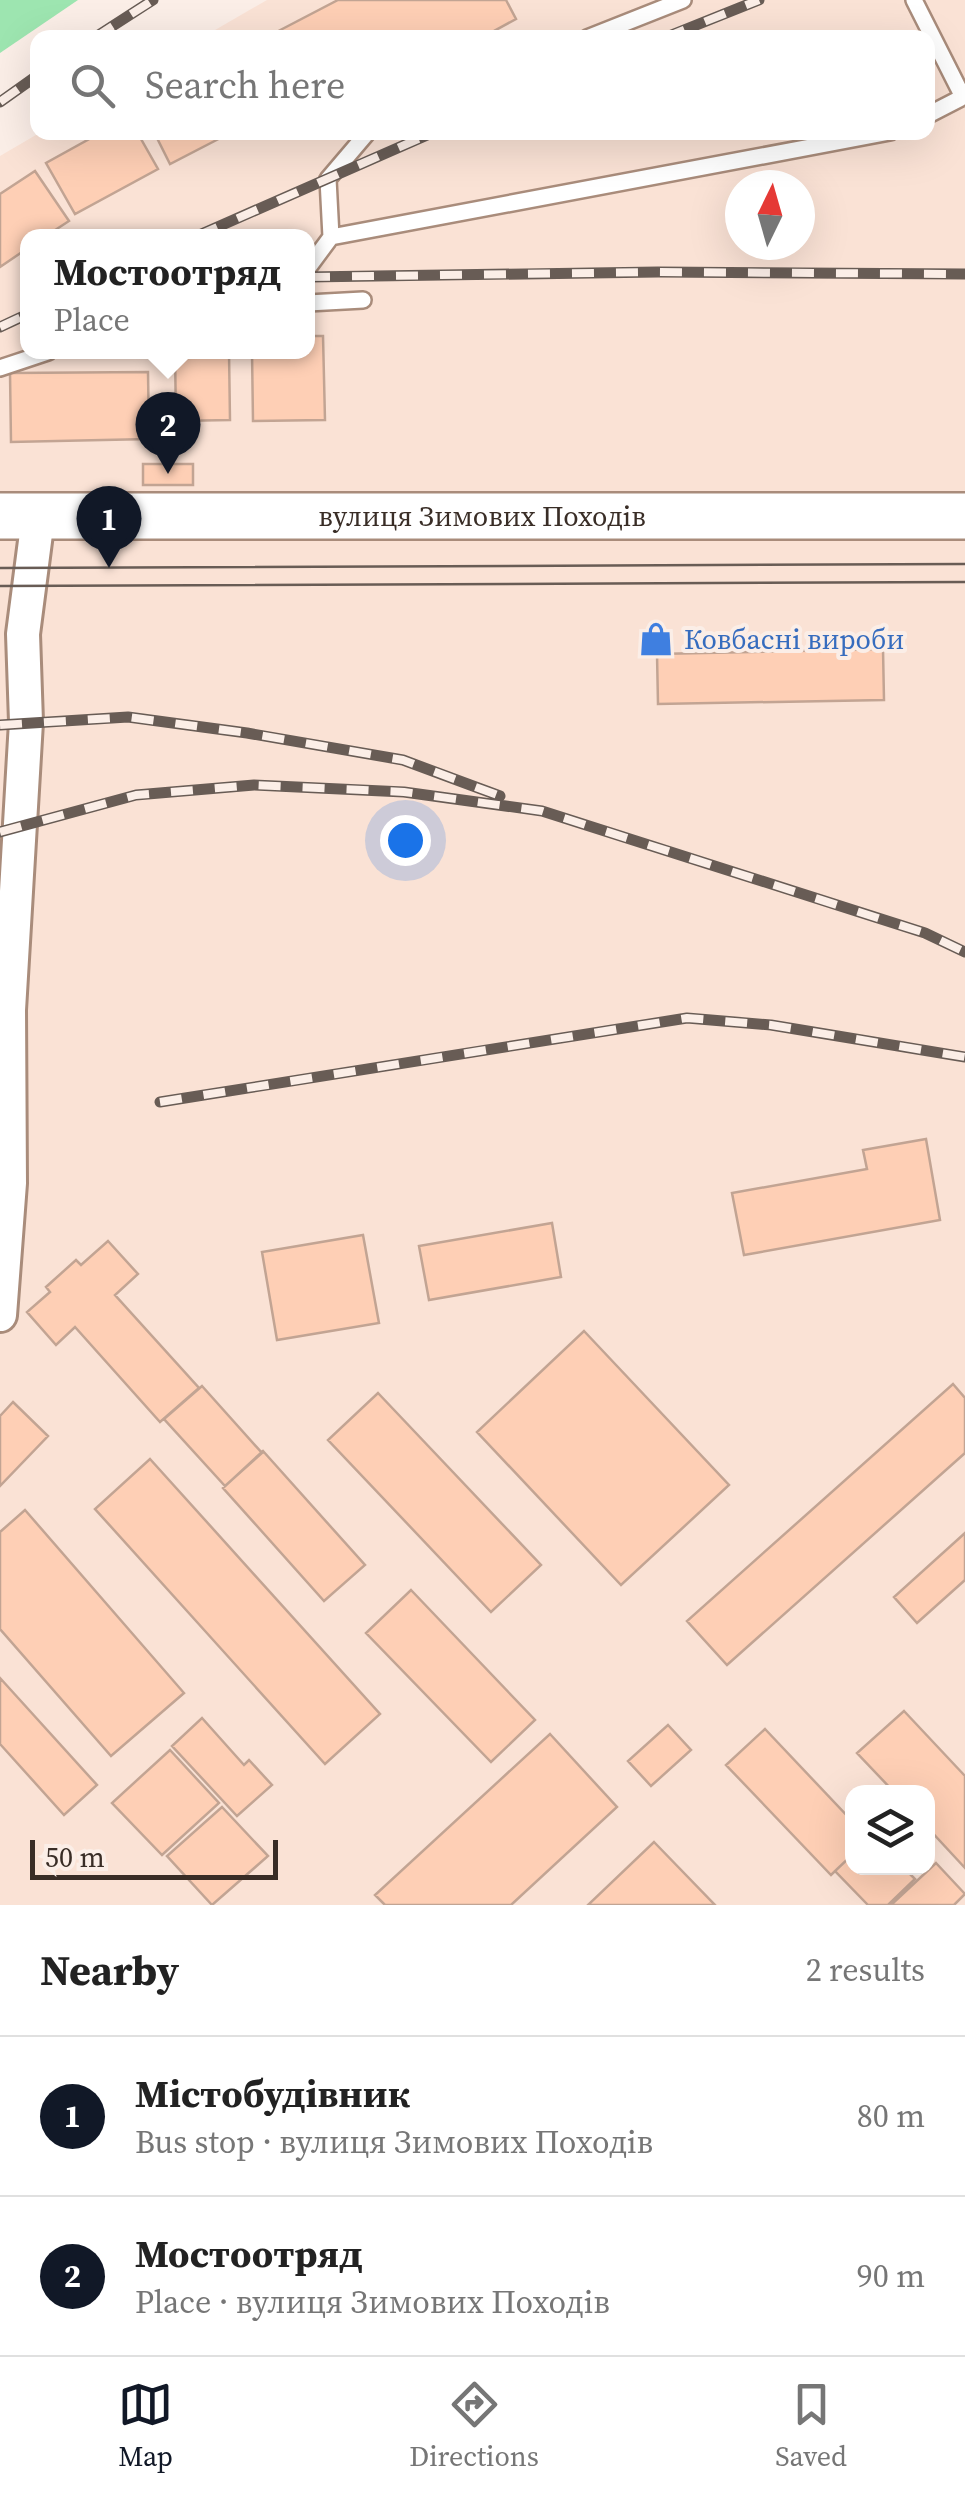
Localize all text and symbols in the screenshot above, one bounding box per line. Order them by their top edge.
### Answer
search box [30,30,935,140]
icon: search [65,58,120,113]
text: Search here [145,59,345,111]
north arrow [725,170,815,260]
popup [20,229,315,359]
text: Мостоотряд [54,246,281,298]
text: Place [54,298,130,342]
pin: 2 [136,392,200,474]
pin: 1 [76,486,142,568]
street label: вулиця Зимових Походів [318,497,646,535]
shop icon: Ковбасні вироби [637,620,675,658]
place label: Ковбасні вироби [684,620,904,658]
your location [380,815,431,866]
map controls [845,1785,935,1875]
button: layers [845,1785,935,1875]
scale bar [30,1835,278,1880]
text: 50 m [45,1838,105,1876]
text: Nearby [40,1941,179,1999]
text: 2 results [806,1948,925,1992]
text: Містобудівник [135,2068,410,2120]
text: 1 [64,2094,81,2138]
text: 80 m [857,2094,925,2138]
text: Bus stop · вулиця Зимових Походів [135,2120,653,2164]
text: Мостоотряд [135,2228,363,2280]
text: 2 [64,2254,81,2298]
text: 90 m [857,2254,925,2298]
text: Place · вулиця Зимових Походів [135,2280,610,2324]
tab: Map [118,2377,173,2475]
tab: Directions [409,2377,539,2475]
tab: Saved [775,2377,847,2475]

